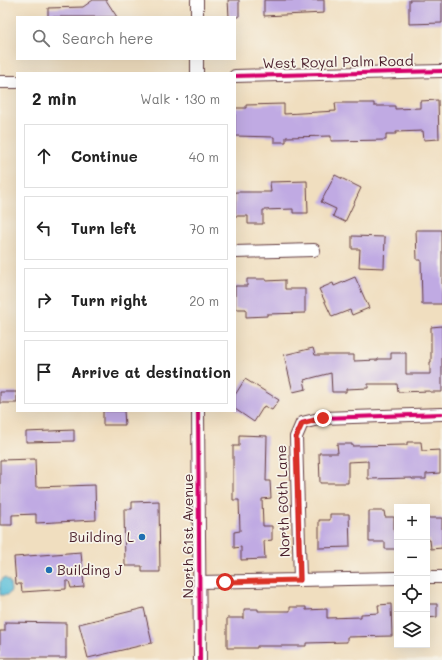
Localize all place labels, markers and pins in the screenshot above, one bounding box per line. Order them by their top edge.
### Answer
place label: Building L [69,527,135,546]
marker: Building L [137,532,147,542]
place label: Building J [57,560,123,579]
marker: Building J [44,565,54,575]

